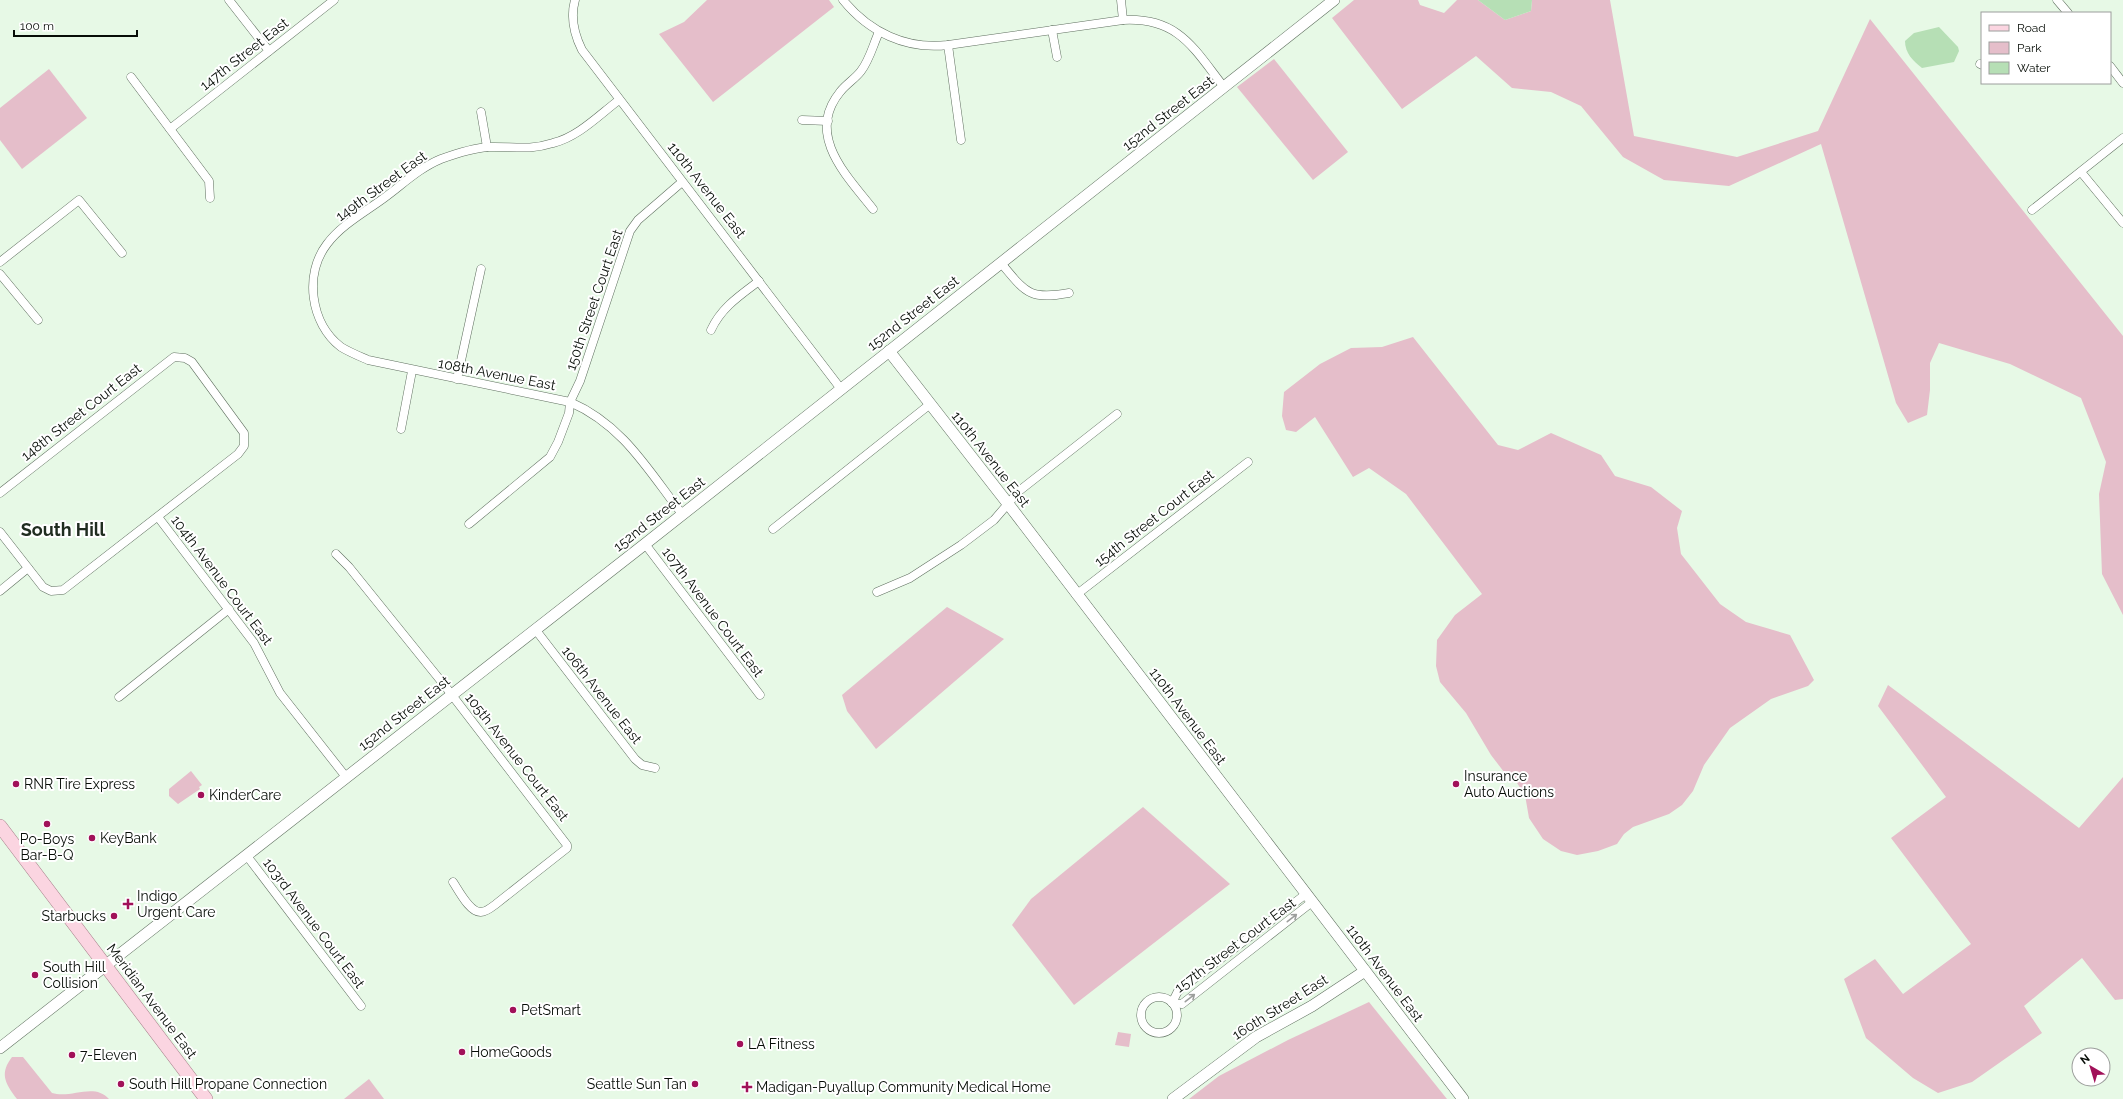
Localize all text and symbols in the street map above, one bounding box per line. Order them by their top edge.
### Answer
scale bar [14,12,137,38]
legend [1981,12,2111,84]
street label: 147th Street East [197,14,291,93]
text: 100 m [20,19,54,33]
text: Road [2017,21,2046,35]
text: Park [2017,41,2042,55]
text: Water [2017,61,2051,75]
street label: 152nd Street East [1119,72,1217,154]
street label: 110th Avenue East [665,139,749,241]
street label: 149th Street East [333,148,430,224]
street label: 150th Street Court East [562,227,626,373]
street label: 152nd Street East [864,272,962,354]
street label: 108th Avenue East [437,355,557,393]
street label: 148th Street Court East [18,360,144,464]
street label: 110th Avenue East [949,408,1033,510]
street label: 154th Street Court East [1091,466,1217,570]
street label: 152nd Street East [610,473,708,555]
street label: 104th Avenue Court East [168,512,276,648]
district label: South Hill [21,519,106,540]
street label: 107th Avenue Court East [659,544,767,680]
street label: 106th Avenue East [559,643,645,747]
street label: 110th Avenue East [1146,665,1230,768]
street label: 152nd Street East [355,672,453,754]
street label: 105th Avenue Court East [462,690,572,824]
place label: Insurance Auto Auctions [1464,768,1554,800]
place label: RNR Tire Express [24,776,135,792]
marker: RNR Tire Express [11,779,21,789]
marker: Insurance Auto Auctions [1451,779,1461,789]
place label: KinderCare [209,787,281,803]
marker: KinderCare [196,790,206,800]
marker: Po-Boys Bar-B-Q [42,819,52,829]
place label: KeyBank [100,830,157,846]
place label: Po-Boys Bar-B-Q [20,831,74,863]
marker: KeyBank [87,833,97,843]
street label: 103rd Avenue Court East [260,855,368,991]
place label: Indigo Urgent Care [137,888,216,920]
street label: 157th Street Court East [1172,894,1299,996]
marker: Indigo Urgent Care [122,898,134,910]
place label: Starbucks [42,908,106,924]
marker: Starbucks [109,911,119,921]
one-way arrow [1287,914,1298,922]
street label: 110th Avenue East [1343,922,1427,1025]
street label: Meridian Avenue East [104,941,200,1062]
place label: South Hill Collision [43,959,106,991]
marker: South Hill Collision [30,970,40,980]
street label: 160th Street East [1229,971,1331,1043]
one-way arrow [1184,993,1195,1002]
place label: PetSmart [521,1002,581,1018]
marker: PetSmart [508,1005,518,1015]
place label: LA Fitness [748,1036,815,1052]
marker: LA Fitness [735,1039,745,1049]
place label: HomeGoods [470,1044,552,1060]
place label: 7-Eleven [80,1047,137,1063]
marker: HomeGoods [457,1047,467,1057]
north arrow [2071,1047,2111,1087]
marker: 7-Eleven [67,1050,77,1060]
text: N [2078,1052,2092,1067]
place label: South Hill Propane Connection [129,1076,327,1092]
place label: Seattle Sun Tan [587,1076,687,1092]
marker: South Hill Propane Connection [116,1079,126,1089]
marker: Seattle Sun Tan [690,1079,700,1089]
place label: Madigan-Puyallup Community Medical Home [756,1079,1051,1095]
marker: Madigan-Puyallup Community Medical Home [741,1081,753,1093]

